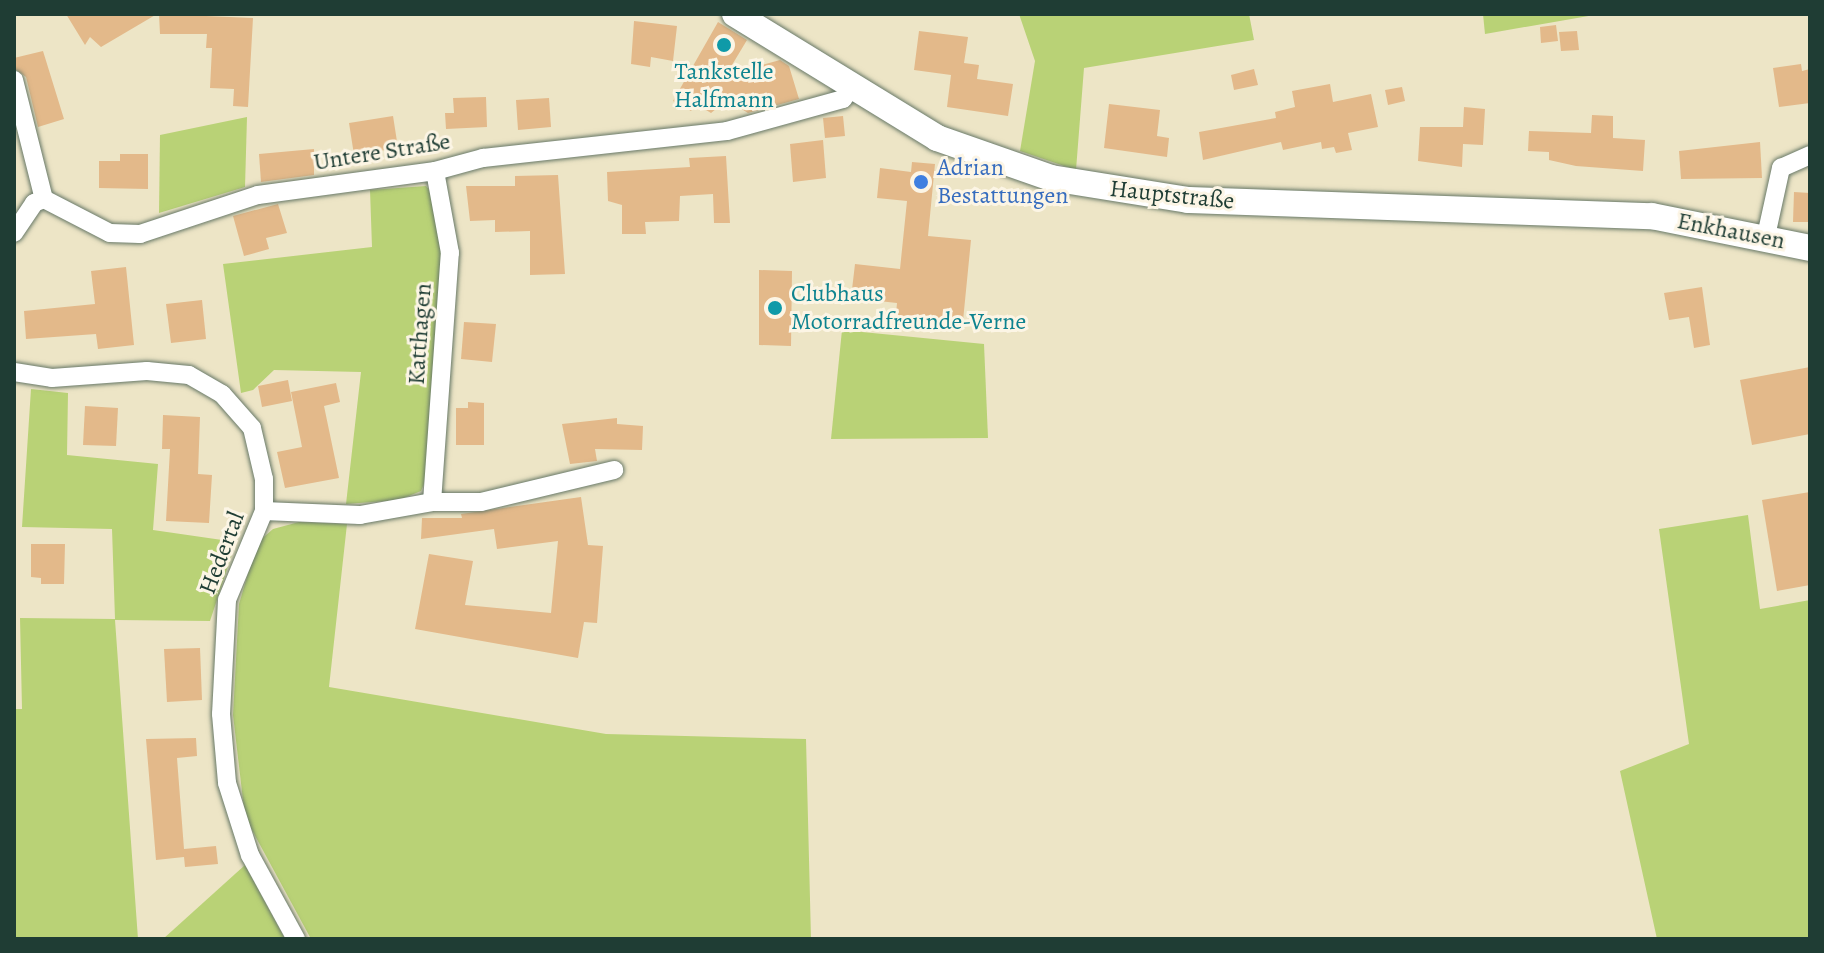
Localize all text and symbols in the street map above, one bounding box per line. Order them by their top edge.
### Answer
marker: Tankstelle Halfmann [715,36,733,54]
place label: Tankstelle Halfmann [674,58,774,114]
street label: Untere Straße [312,127,452,177]
place label: Adrian Bestattungen [937,154,1068,210]
marker: Adrian Bestattungen [912,173,930,191]
street label: Hauptstraße [1108,174,1236,216]
street label: Enkhausen [1675,206,1787,256]
place label: Clubhaus Motorradfreunde-Verne [791,280,1026,336]
street label: Katthagen [402,282,438,386]
marker: Clubhaus Motorradfreunde-Verne [766,299,784,317]
street label: Hedertal [193,508,251,598]

